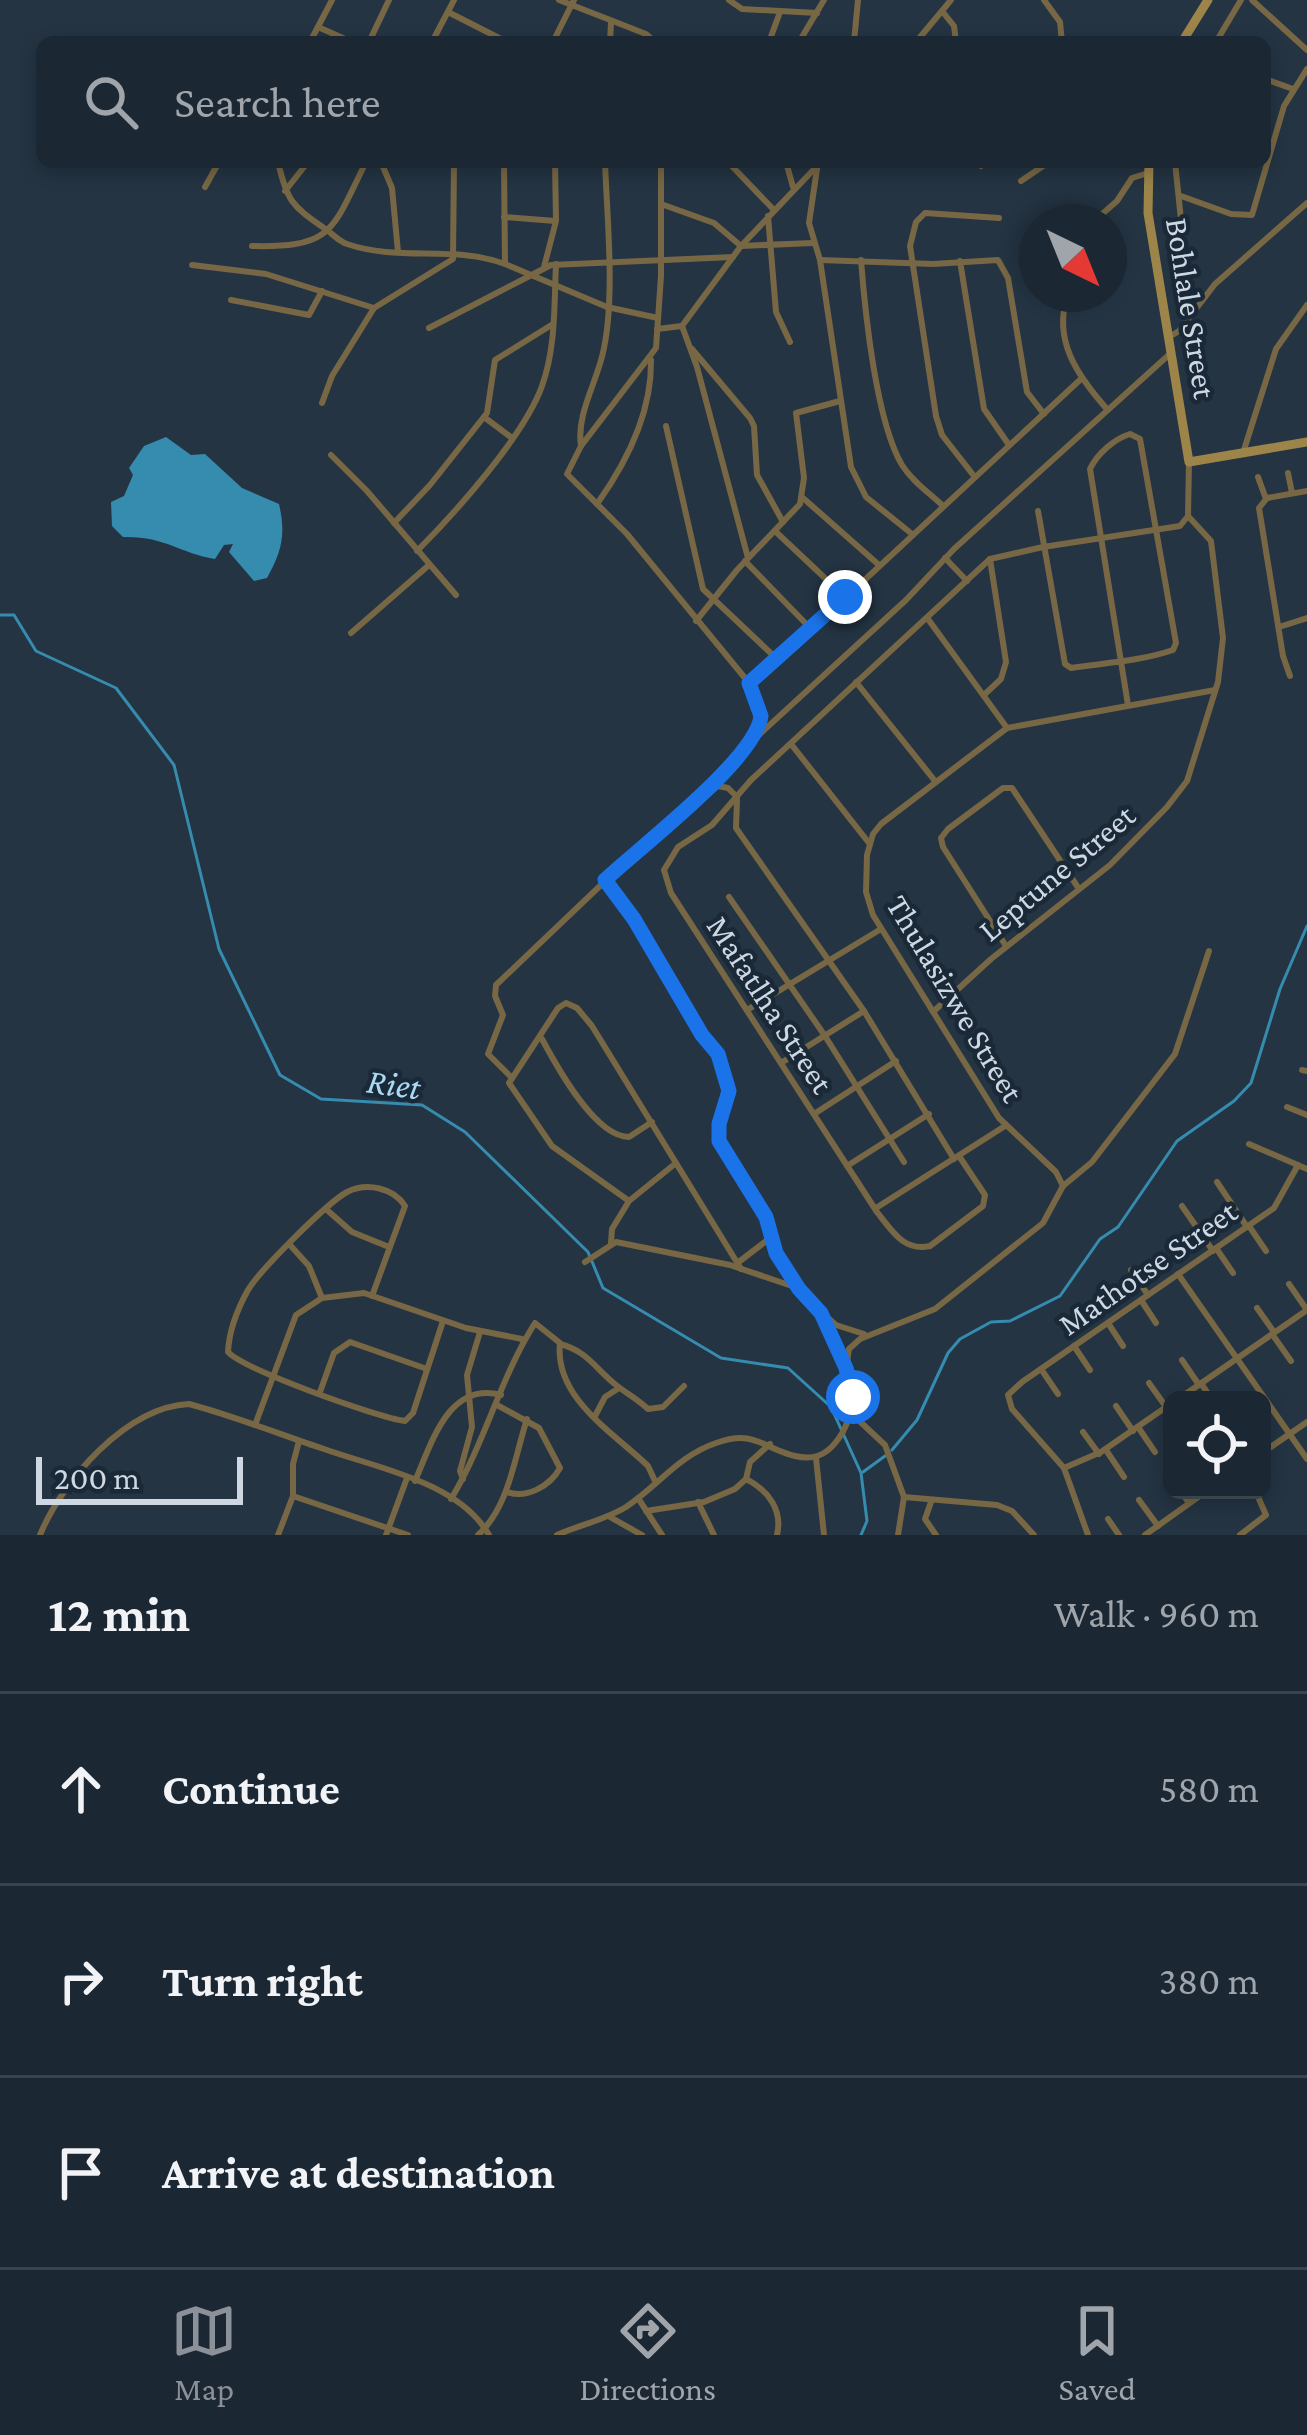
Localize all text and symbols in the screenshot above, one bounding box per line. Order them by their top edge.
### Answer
search box [36,36,1271,168]
icon: search [78,69,144,135]
text: Search here [174,77,381,127]
north arrow [1019,204,1127,312]
street label: Bohlale Street [1159,215,1224,402]
route end [818,570,872,624]
street label: Leptune Street [971,796,1143,948]
street label: Thulasizwe Street [879,888,1032,1109]
street label: Mafatlha Street [700,909,842,1101]
water label: Riet [364,1060,424,1108]
street label: Mathotse Street [1051,1192,1244,1343]
route start [826,1370,880,1424]
map controls [1163,1391,1271,1499]
button: locate [1163,1391,1271,1499]
scale bar [36,1451,243,1504]
text: 200 m [54,1459,140,1496]
text: 12 min [48,1585,190,1642]
text: Walk · 960 m [1054,1592,1259,1635]
icon: ahead [48,1756,114,1822]
text: Continue [162,1764,340,1814]
text: 580 m [1159,1767,1259,1810]
icon: right [48,1948,114,2014]
text: Turn right [162,1956,363,2006]
text: 380 m [1159,1959,1259,2002]
icon: arrive [48,2140,114,2206]
text: Arrive at destination [162,2148,555,2198]
tab: Map [171,2298,237,2407]
tab: Directions [580,2298,716,2407]
tab: Saved [1058,2298,1136,2407]

